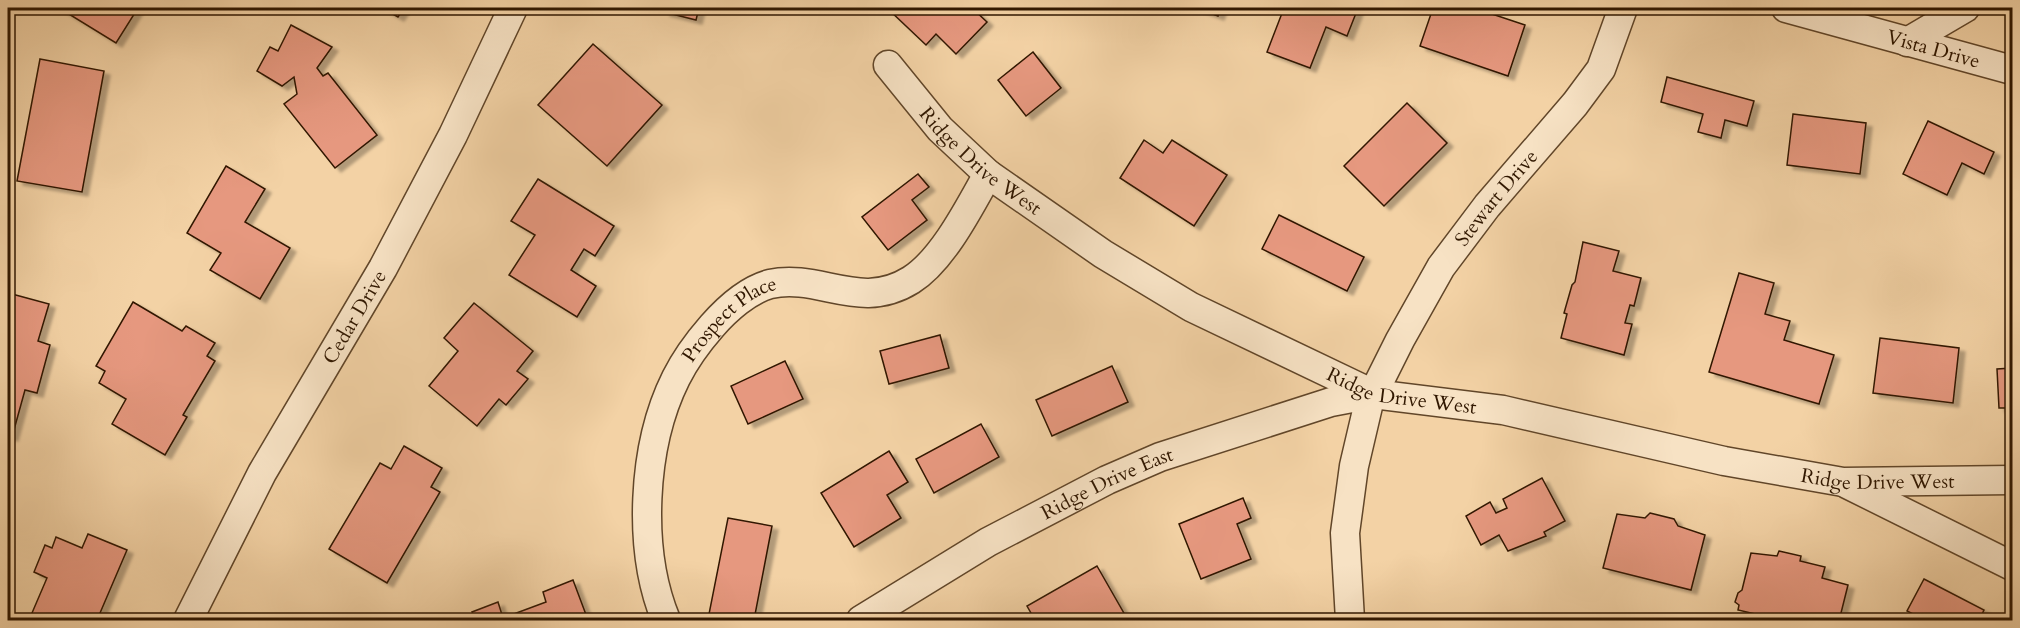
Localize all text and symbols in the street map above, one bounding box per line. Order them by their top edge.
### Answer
street label: Vista Drive [1884,23,1983,75]
street label: Ridge Drive West [913,101,1047,222]
street label: Stewart Drive [1449,144,1544,252]
street label: Cedar Drive [316,265,393,369]
street label: Prospect Place [675,270,779,367]
street label: Ridge Drive West [1322,361,1479,421]
street label: Ridge Drive East [1036,440,1177,526]
street label: Ridge Drive West [1799,462,1955,496]

